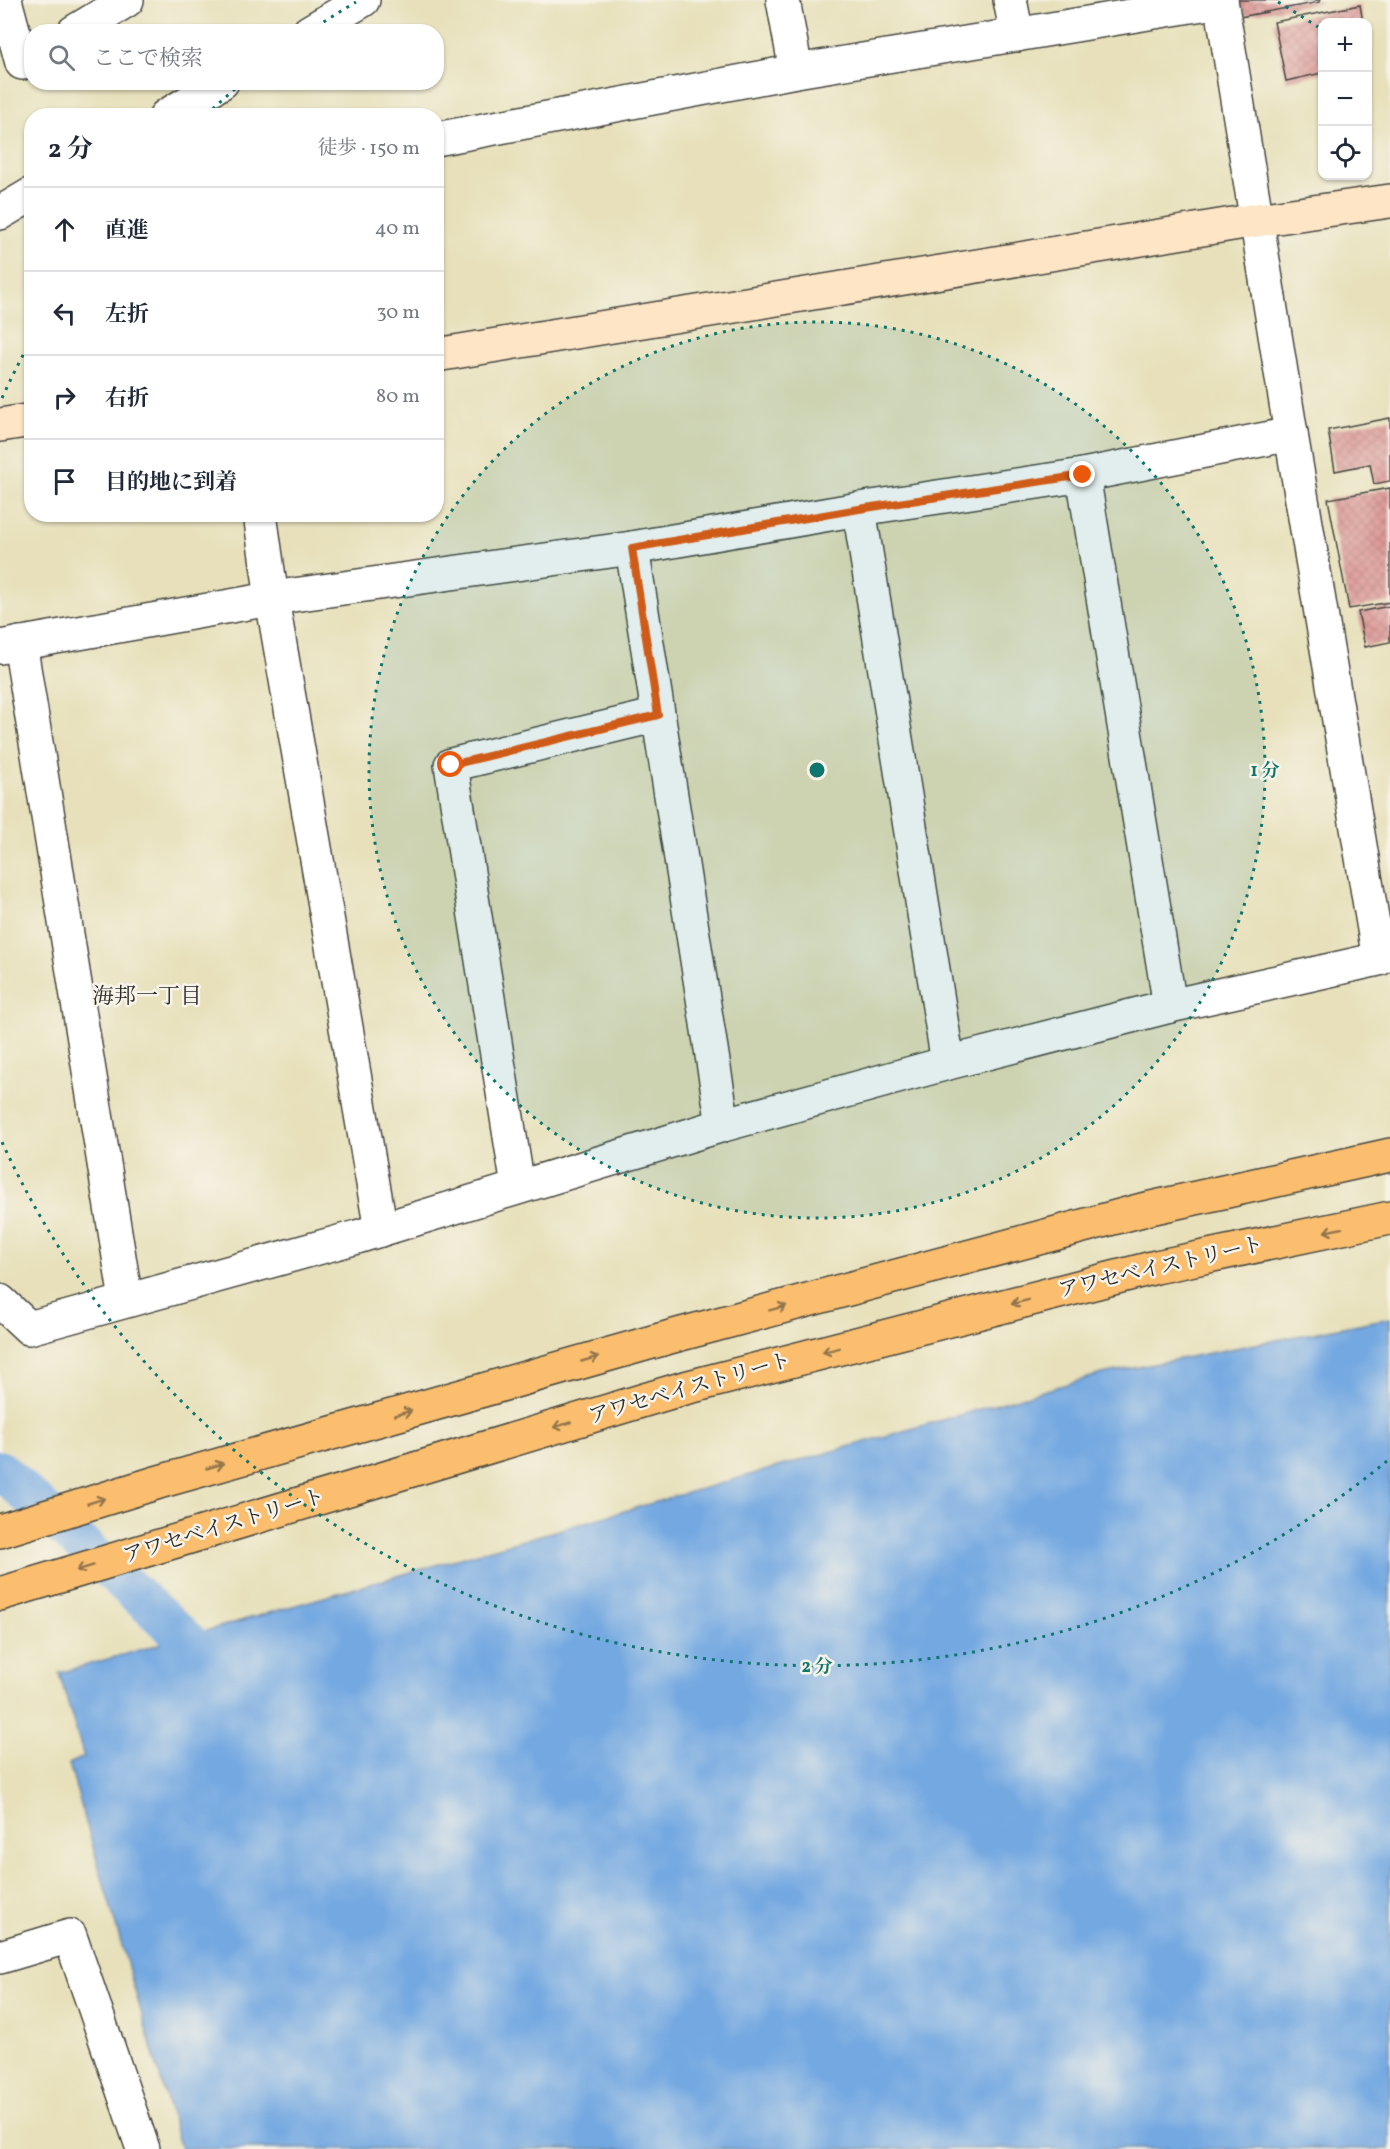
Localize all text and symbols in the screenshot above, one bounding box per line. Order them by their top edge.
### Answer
map controls [1318,18,1372,180]
button: + [1318,18,1372,72]
search box [24,24,444,90]
icon: search [45,41,78,74]
text: ここで検索 [93,44,203,75]
button: − [1318,72,1372,126]
button: locate [1318,126,1372,180]
text: 2 分 [48,132,93,168]
text: 徒歩 · 150 m [317,135,420,163]
icon: ahead [48,213,81,246]
text: 40 m [375,215,420,243]
text: 直進 [105,216,149,247]
icon: left [48,297,81,330]
text: 30 m [376,299,420,327]
text: 左折 [105,300,149,331]
icon: right [48,381,81,414]
text: 80 m [376,383,420,411]
text: 右折 [105,384,149,415]
route end [1069,461,1095,487]
icon: arrive [48,465,81,498]
text: 目的地に到着 [105,468,237,499]
route start [437,751,463,777]
text: 1 分 [1251,759,1279,784]
centre of rings [807,760,827,780]
district label: 海邦一丁目 [92,982,202,1013]
one-way arrow [1323,1225,1343,1236]
street label: アワセベイストリート [1056,1230,1266,1306]
one-way arrow [1011,1296,1030,1308]
one-way arrow [768,1301,787,1313]
one-way arrow [822,1345,841,1357]
street label: アワセベイストリート [585,1346,795,1432]
one-way arrow [580,1353,599,1364]
one-way arrow [393,1406,412,1418]
one-way arrow [553,1420,572,1431]
one-way arrow [205,1460,224,1471]
street label: アワセベイストリート [120,1483,328,1571]
one-way arrow [86,1495,105,1506]
one-way arrow [76,1563,95,1574]
text: 2 分 [802,1655,832,1680]

